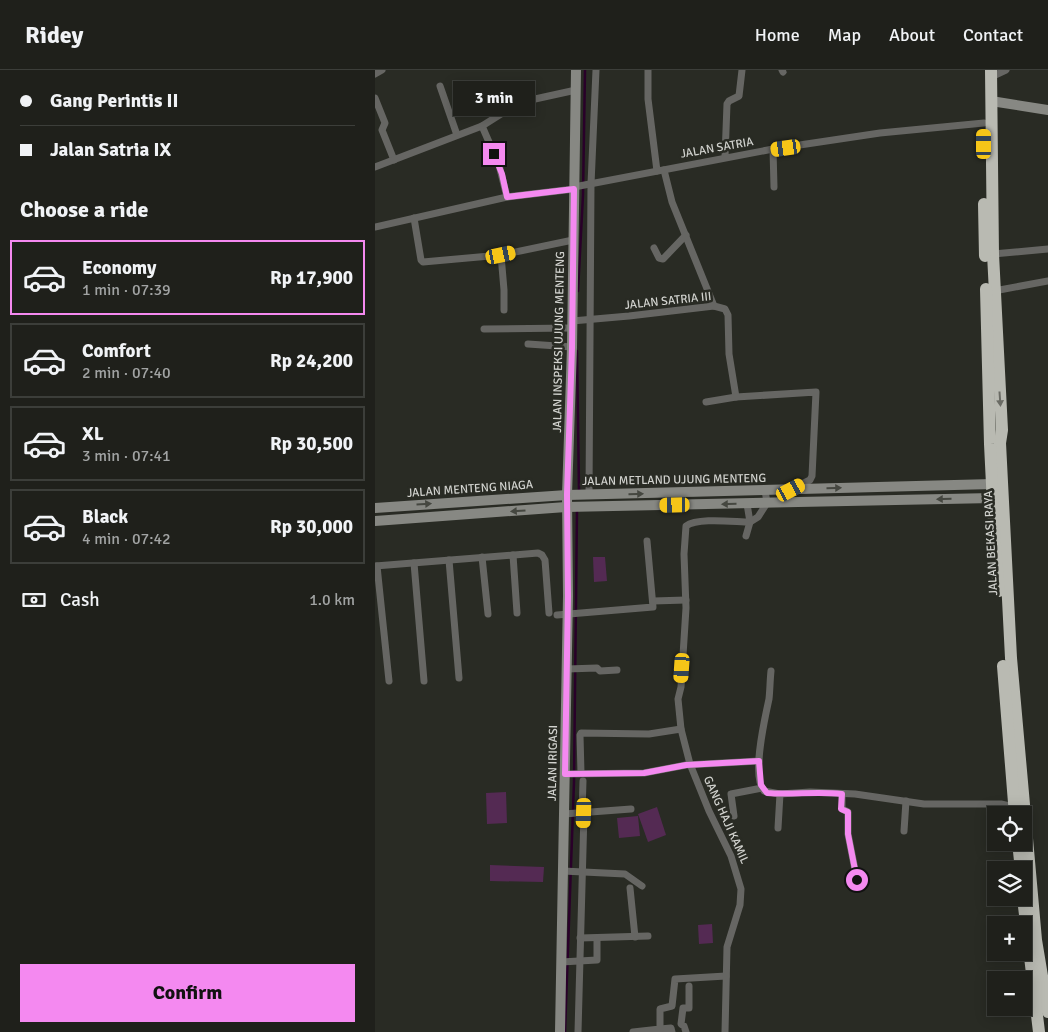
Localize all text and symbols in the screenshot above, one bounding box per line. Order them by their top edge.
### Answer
text: Ridey [25,20,84,50]
text: Home [755,24,800,46]
text: Map [828,24,861,46]
text: About [889,24,935,46]
text: Contact [963,24,1023,46]
callout: 3 min [453,82,535,116]
text: 3 min [475,88,513,108]
text: Gang Perintis II [50,89,178,113]
car [976,129,991,159]
street label: JALAN SATRIA [679,134,755,162]
text: Jalan Satria IX [50,138,171,162]
car [770,138,801,158]
route end [483,143,505,165]
text: Choose a ride [20,196,148,223]
car [484,245,517,265]
street label: JALAN INSPEKSI UJUNG MENTENG [550,251,568,433]
icon: car [22,255,67,300]
text: Economy [82,256,156,280]
text: Rp 17,900 [270,266,353,290]
text: 1 min · 07:39 [82,280,171,300]
street label: JALAN SATRIA III [624,289,712,313]
icon: car [22,338,67,383]
text: Comfort [82,339,151,363]
text: Rp 24,200 [270,349,353,373]
text: 2 min · 07:40 [82,363,171,383]
one-way arrow [996,391,1004,407]
icon: car [22,421,67,466]
text: XL [82,422,104,446]
text: Rp 30,500 [270,432,353,456]
text: 3 min · 07:41 [82,446,171,466]
street label: JALAN METLAND UJUNG MENTENG [582,471,766,489]
car [774,476,807,504]
street label: JALAN MENTENG NIAGA [406,477,534,501]
one-way arrow [826,484,842,492]
one-way arrow [628,489,644,497]
street label: JALAN BEKASI RAYA [981,490,1001,596]
one-way arrow [936,495,952,503]
car [659,497,690,513]
one-way arrow [416,500,432,508]
one-way arrow [721,500,737,508]
icon: car [22,504,67,549]
text: Black [82,505,128,529]
one-way arrow [510,507,526,515]
text: Rp 30,000 [270,515,353,539]
text: 4 min · 07:42 [82,529,171,549]
icon: cash [20,586,48,614]
text: Cash [60,588,100,612]
text: 1.0 km [309,590,355,610]
car [673,653,690,683]
street label: JALAN IRIGASI [545,725,561,801]
street label: GANG HAJI KAMIL [700,774,752,866]
car [575,798,592,828]
map controls [987,806,1032,1016]
button: locate [987,806,1032,851]
button: layers [987,861,1032,906]
route start [846,869,868,891]
button: + [987,916,1032,961]
button: Confirm [20,964,355,1022]
button: − [987,971,1032,1016]

